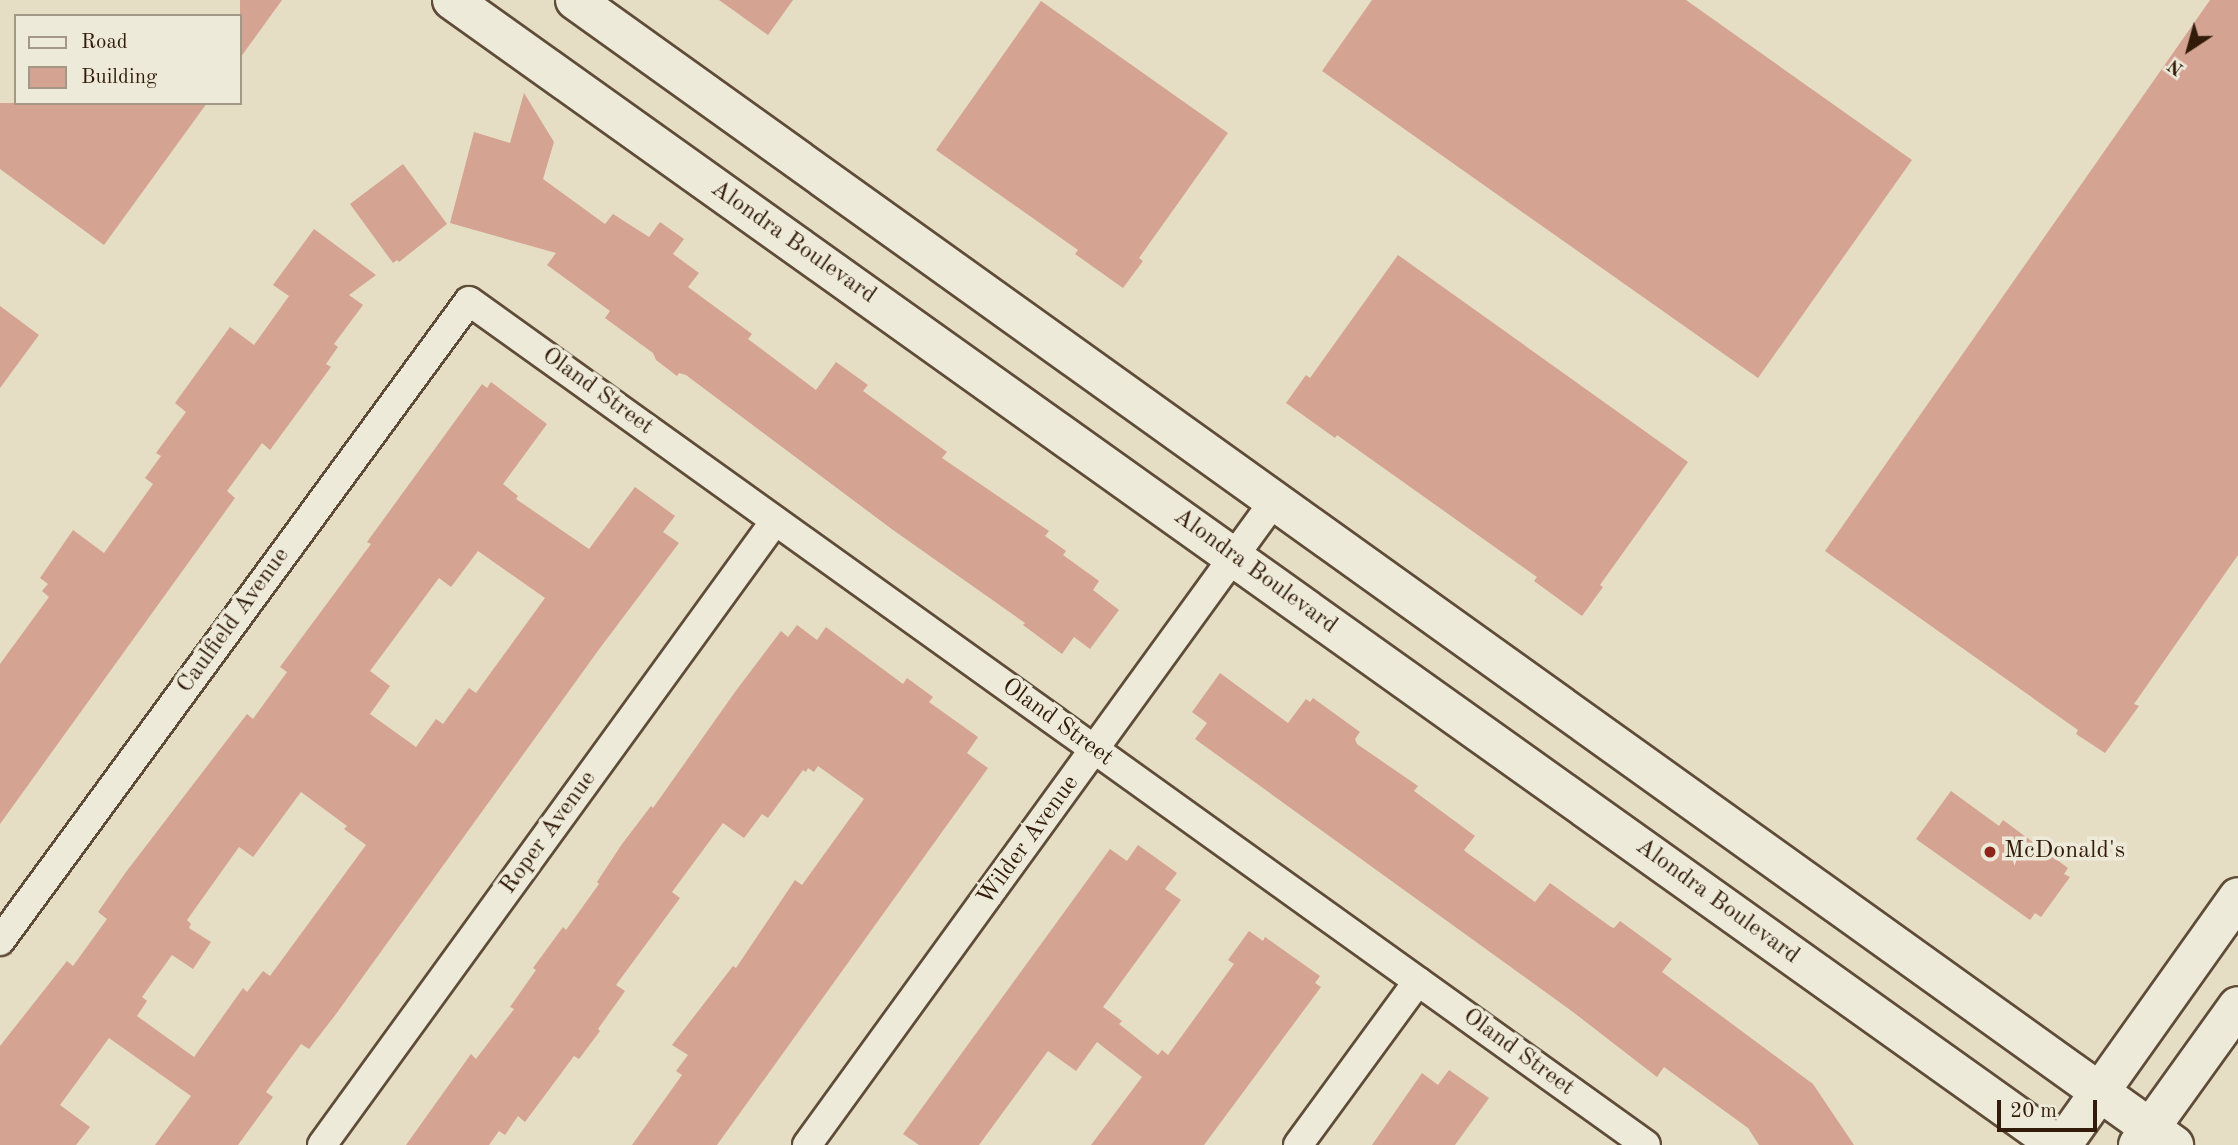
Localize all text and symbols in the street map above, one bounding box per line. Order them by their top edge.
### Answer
legend [14,14,242,105]
north arrow [2154,14,2224,84]
text: Road [81,32,128,53]
text: N [2165,54,2188,78]
text: Building [81,67,157,88]
street label: Alondra Boulevard [705,175,881,311]
street label: Oland Street [536,342,658,442]
street label: Alondra Boulevard [1167,503,1343,641]
street label: Caulfield Avenue [172,543,296,699]
street label: Oland Street [996,673,1118,773]
street label: Roper Avenue [495,766,603,900]
street label: Wilder Avenue [972,770,1086,912]
street label: Alondra Boulevard [1629,833,1805,971]
place label: McDonald's [2004,838,2125,866]
marker: McDonald's [1982,844,1998,860]
street label: Oland Street [1457,1003,1579,1103]
scale bar [2000,1086,2100,1130]
text: 20 m [2010,1101,2057,1122]

